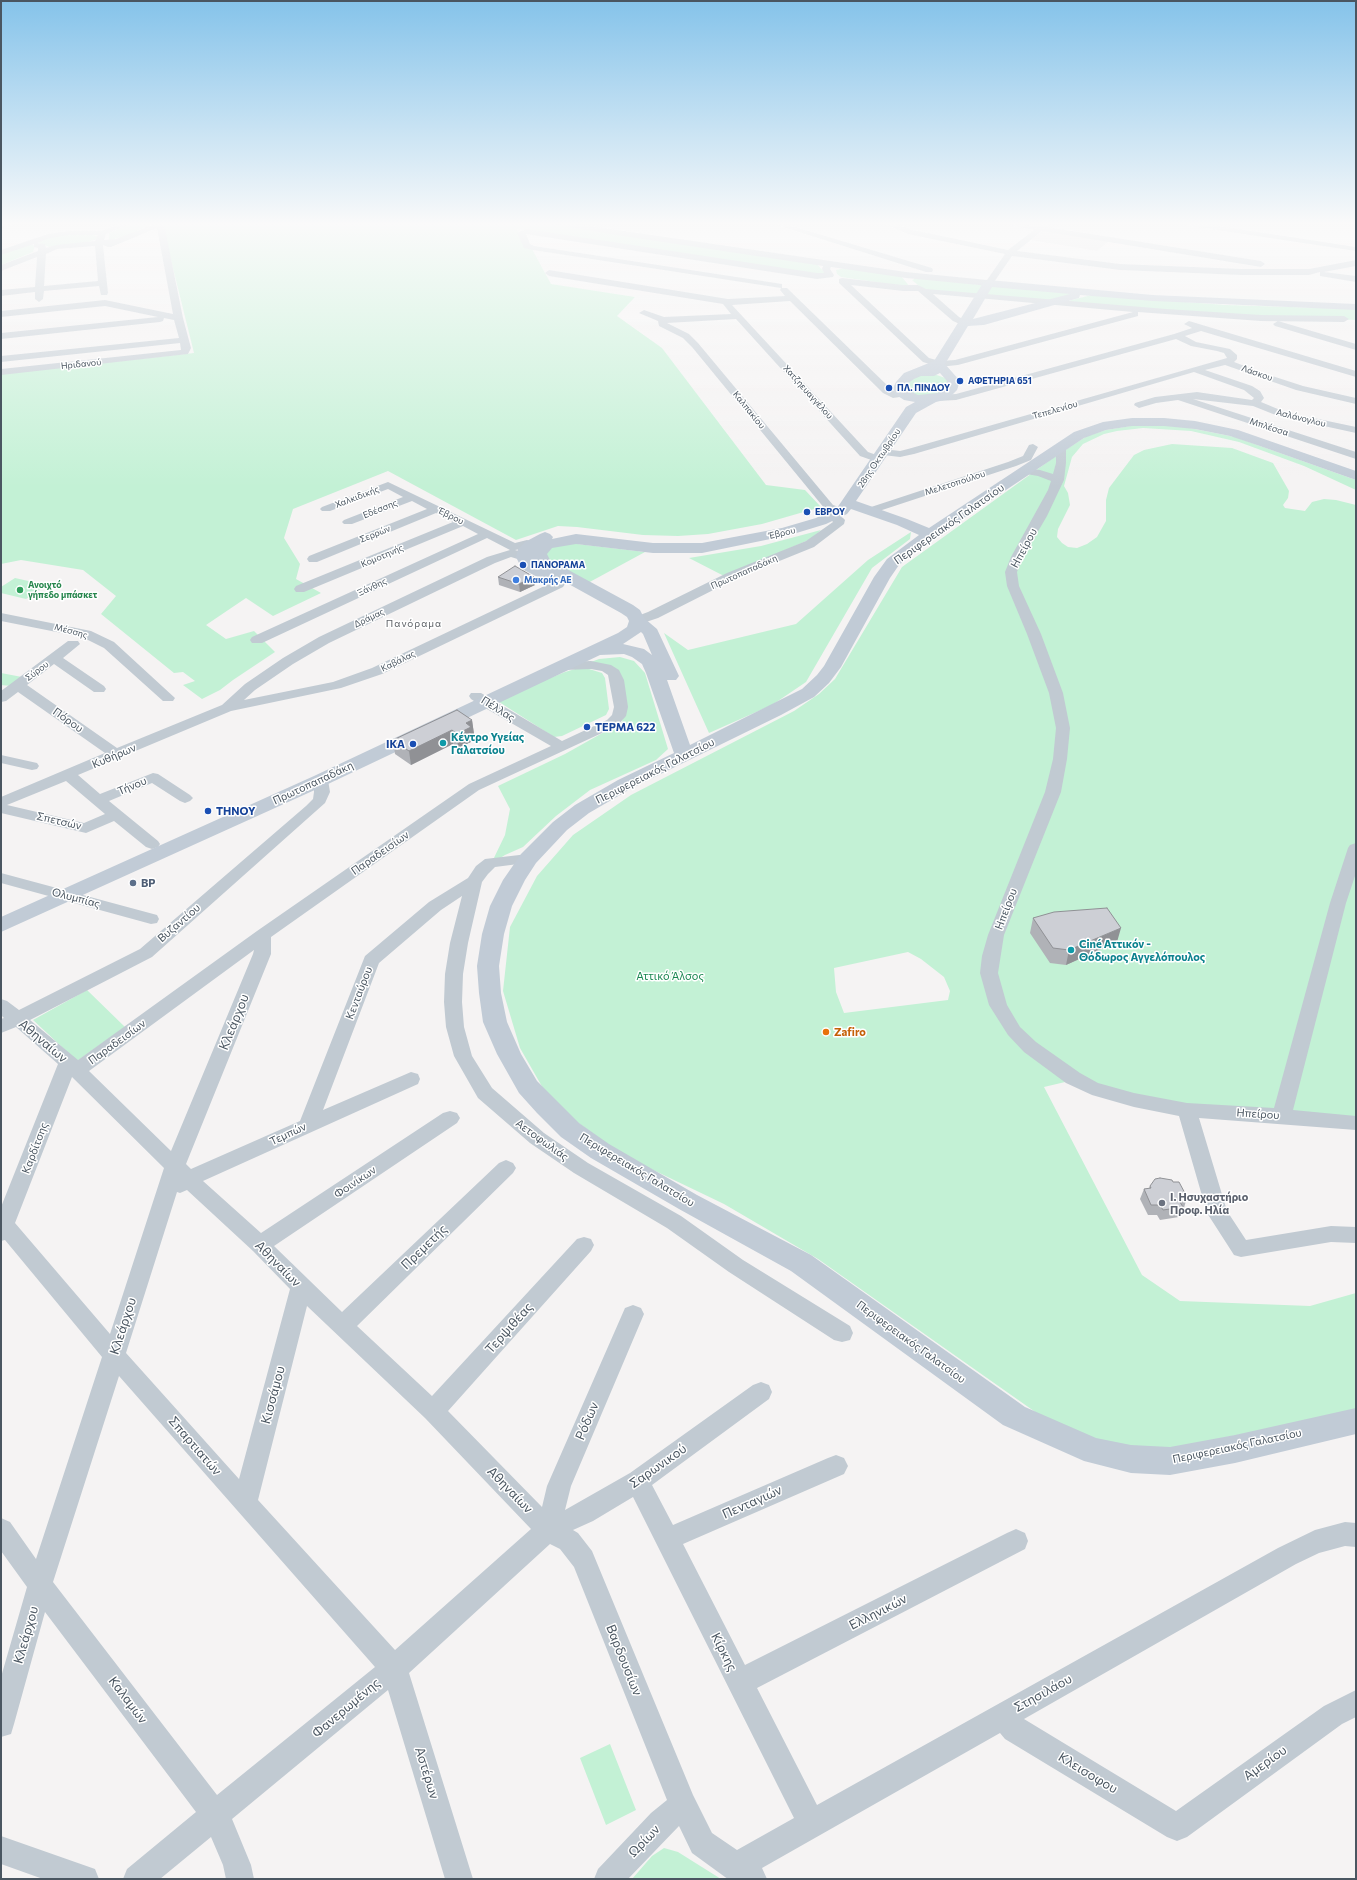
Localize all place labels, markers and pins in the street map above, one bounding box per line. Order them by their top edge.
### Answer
marker: ΑΦΕΤΗΡΙΑ 651 [955,376,965,386]
place label: ΑΦΕΤΗΡΙΑ 651 [968,376,1032,386]
marker: ΠΛ. ΠΙΝΔΟΥ [884,383,894,393]
place label: ΠΛ. ΠΙΝΔΟΥ [897,383,950,393]
marker: ΕΒΡΟΥ [802,507,812,517]
place label: ΕΒΡΟΥ [815,507,845,517]
marker: ΠΑΝΟΡΑΜΑ [518,560,528,570]
place label: ΠΑΝΟΡΑΜΑ [531,560,585,570]
marker: Μακρής ΑΕ [511,575,521,585]
place label: Μακρής ΑΕ [524,575,572,585]
place label: Ανοιχτό γήπεδο μπάσκετ [28,580,97,601]
marker: Ανοιχτό γήπεδο μπάσκετ [15,585,25,595]
place label: ΤΕΡΜΑ 622 [595,720,655,734]
marker: ΤΕΡΜΑ 622 [582,722,592,732]
place label: Κέντρο Υγείας Γαλατσίου [451,730,524,756]
place label: ΙΚΑ [386,737,405,751]
marker: Κέντρο Υγείας Γαλατσίου [438,738,448,748]
marker: ΙΚΑ [408,739,418,749]
place label: ΤΗΝΟΥ [216,804,256,818]
marker: ΤΗΝΟΥ [203,806,213,816]
place label: BP [141,876,155,890]
marker: BP [128,878,138,888]
place label: Ciné Αττικόν - Θόδωρος Αγγελόπουλος [1079,937,1205,963]
marker: Ciné Αττικόν - Θόδωρος Αγγελόπουλος [1066,945,1076,955]
place label: Zafiro [834,1025,866,1039]
marker: Zafiro [821,1027,831,1037]
place label: Ι. Ησυχαστήριο Προφ. Ηλία [1170,1190,1248,1216]
marker: Ι. Ησυχαστήριο Προφ. Ηλία [1157,1198,1167,1208]

